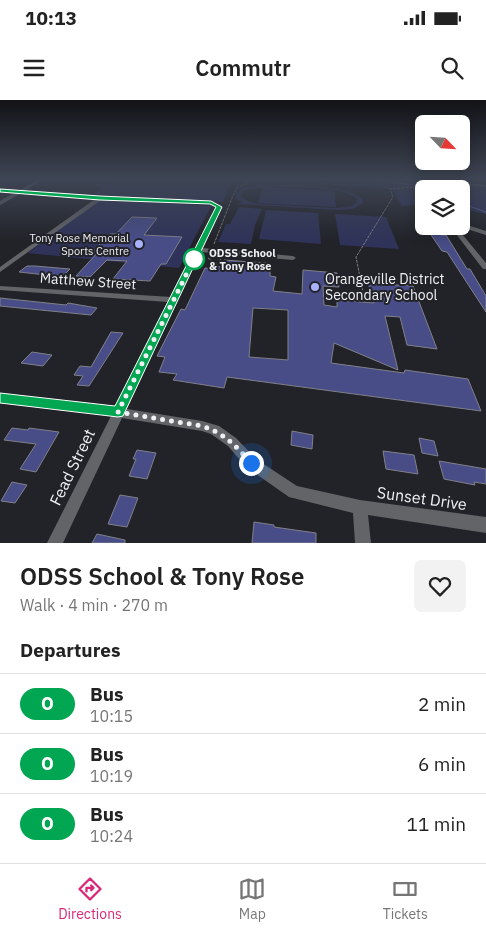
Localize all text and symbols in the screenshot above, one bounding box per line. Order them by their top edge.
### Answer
text: 10:13 [25,6,77,30]
text: Commutr [195,53,291,82]
icon: menu [20,54,48,82]
icon: search [438,54,466,82]
north arrow [415,115,470,170]
map controls [415,115,470,235]
button: layers [415,180,470,235]
place label: Tony Rose Memorial Sports Centre [30,231,129,258]
marker: Tony Rose Memorial Sports Centre [133,238,145,250]
place label: ODSS School & Tony Rose [209,246,276,273]
marker: ODSS School & Tony Rose [183,248,205,270]
street label: Matthew Street [39,269,137,293]
place label: Orangeville District Secondary School [325,270,444,304]
marker: Orangeville District Secondary School [309,281,321,293]
street label: Fead Street [45,425,99,509]
your location [239,451,264,476]
street label: Sunset Drive [376,482,468,514]
text: ODSS School & Tony Rose [20,560,304,592]
button: heart [414,560,466,612]
text: Walk · 4 min · 270 m [20,595,168,615]
text: Departures [20,638,120,662]
text: Bus [90,682,124,706]
text: O [41,692,54,715]
text: 2 min [418,692,466,716]
text: 10:15 [90,706,133,726]
text: Bus [90,742,124,766]
text: O [41,752,54,775]
text: 6 min [418,752,466,776]
text: 10:19 [90,766,133,786]
text: Bus [90,802,124,826]
text: O [41,812,54,835]
text: 11 min [407,812,466,836]
text: 10:24 [90,826,133,846]
tab: Directions [58,875,122,923]
tab: Map [238,875,266,923]
tab: Tickets [383,875,428,923]

